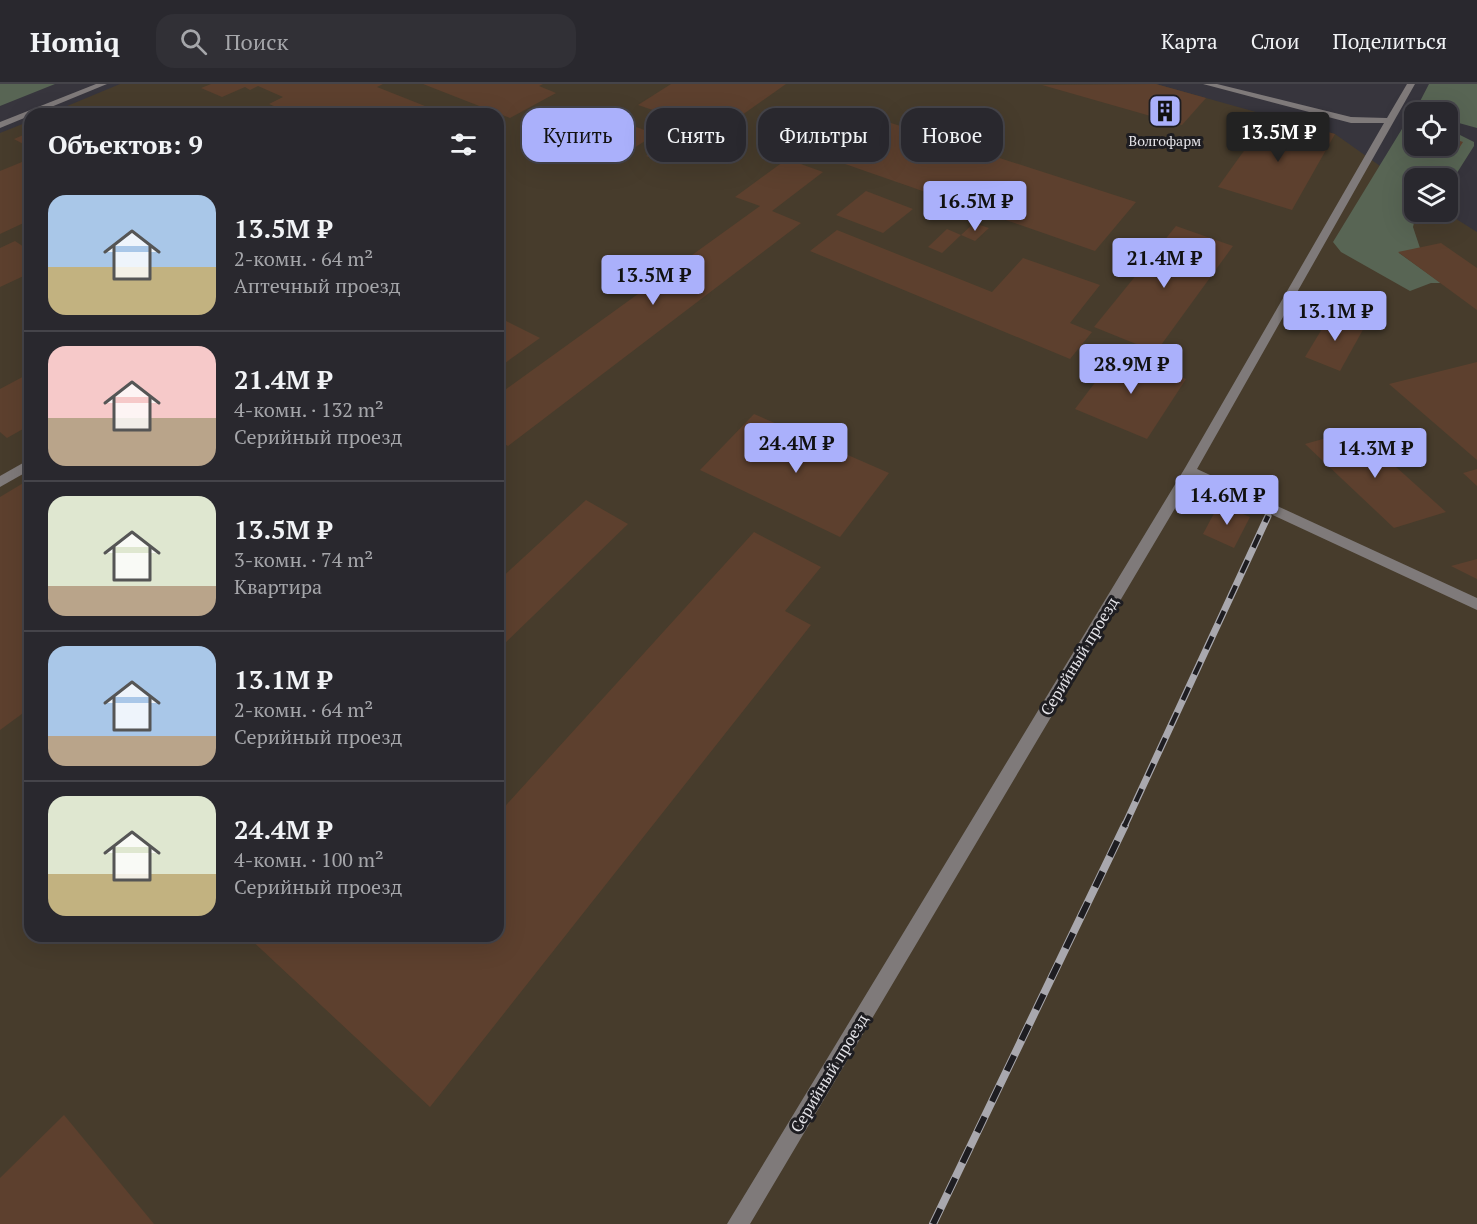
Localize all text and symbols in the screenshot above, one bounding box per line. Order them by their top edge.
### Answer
search box [156,14,576,68]
text: Homiq [30,23,120,60]
icon: search [177,25,210,58]
text: Поиск [225,27,288,56]
text: Карта [1161,27,1218,55]
text: Слои [1251,27,1300,55]
text: Поделиться [1333,27,1447,55]
building icon: Волгофарм [1147,93,1183,129]
map controls [1404,102,1458,222]
button: locate [1404,102,1458,156]
chip: Купить [522,108,634,162]
chip: Снять [646,108,746,162]
chip: Фильтры [758,108,889,162]
chip: Новое [901,108,1003,162]
pin: 13.5M ₽ [1223,112,1333,163]
text: 13.5M ₽ [1240,118,1316,145]
text: Объектов: 9 [48,127,203,161]
icon: filters [447,128,480,161]
place label: Волгофарм [1129,131,1201,150]
button: layers [1404,168,1458,222]
pin: 16.5M ₽ [920,181,1030,232]
text: 16.5M ₽ [937,187,1013,214]
text: 13.5M ₽ [234,211,332,245]
icon: home [96,219,168,291]
pin: 21.4M ₽ [1109,238,1219,289]
text: 21.4M ₽ [1126,244,1202,271]
text: 2-комн. · 64 m² [234,245,373,272]
pin: 13.5M ₽ [598,255,708,306]
text: 13.5M ₽ [615,261,691,288]
text: Аптечный проезд [234,272,400,299]
pin: 13.1M ₽ [1280,291,1390,342]
text: 13.1M ₽ [1297,297,1373,324]
pin: 28.9M ₽ [1076,344,1186,395]
text: 28.9M ₽ [1093,350,1169,377]
text: 21.4M ₽ [234,362,332,396]
icon: home [96,370,168,442]
text: 4-комн. · 132 m² [234,396,384,423]
text: Серийный проезд [234,423,402,450]
pin: 24.4M ₽ [741,423,851,474]
pin: 14.3M ₽ [1320,428,1430,479]
text: 24.4M ₽ [758,429,834,456]
text: 14.3M ₽ [1337,434,1413,461]
pin: 14.6M ₽ [1172,475,1282,526]
text: 14.6M ₽ [1189,481,1265,508]
text: 13.5M ₽ [234,512,332,546]
icon: home [96,520,168,592]
text: 3-комн. · 74 m² [234,546,373,573]
text: Квартира [234,573,322,600]
street label: Серийный проезд [1035,593,1123,719]
text: 13.1M ₽ [234,662,332,696]
icon: home [96,670,168,742]
text: 2-комн. · 64 m² [234,696,373,723]
text: Серийный проезд [234,723,402,750]
text: 24.4M ₽ [234,812,332,846]
icon: home [96,820,168,892]
text: 4-комн. · 100 m² [234,846,384,873]
text: Серийный проезд [234,873,402,900]
street label: Серийный проезд [785,1010,873,1136]

